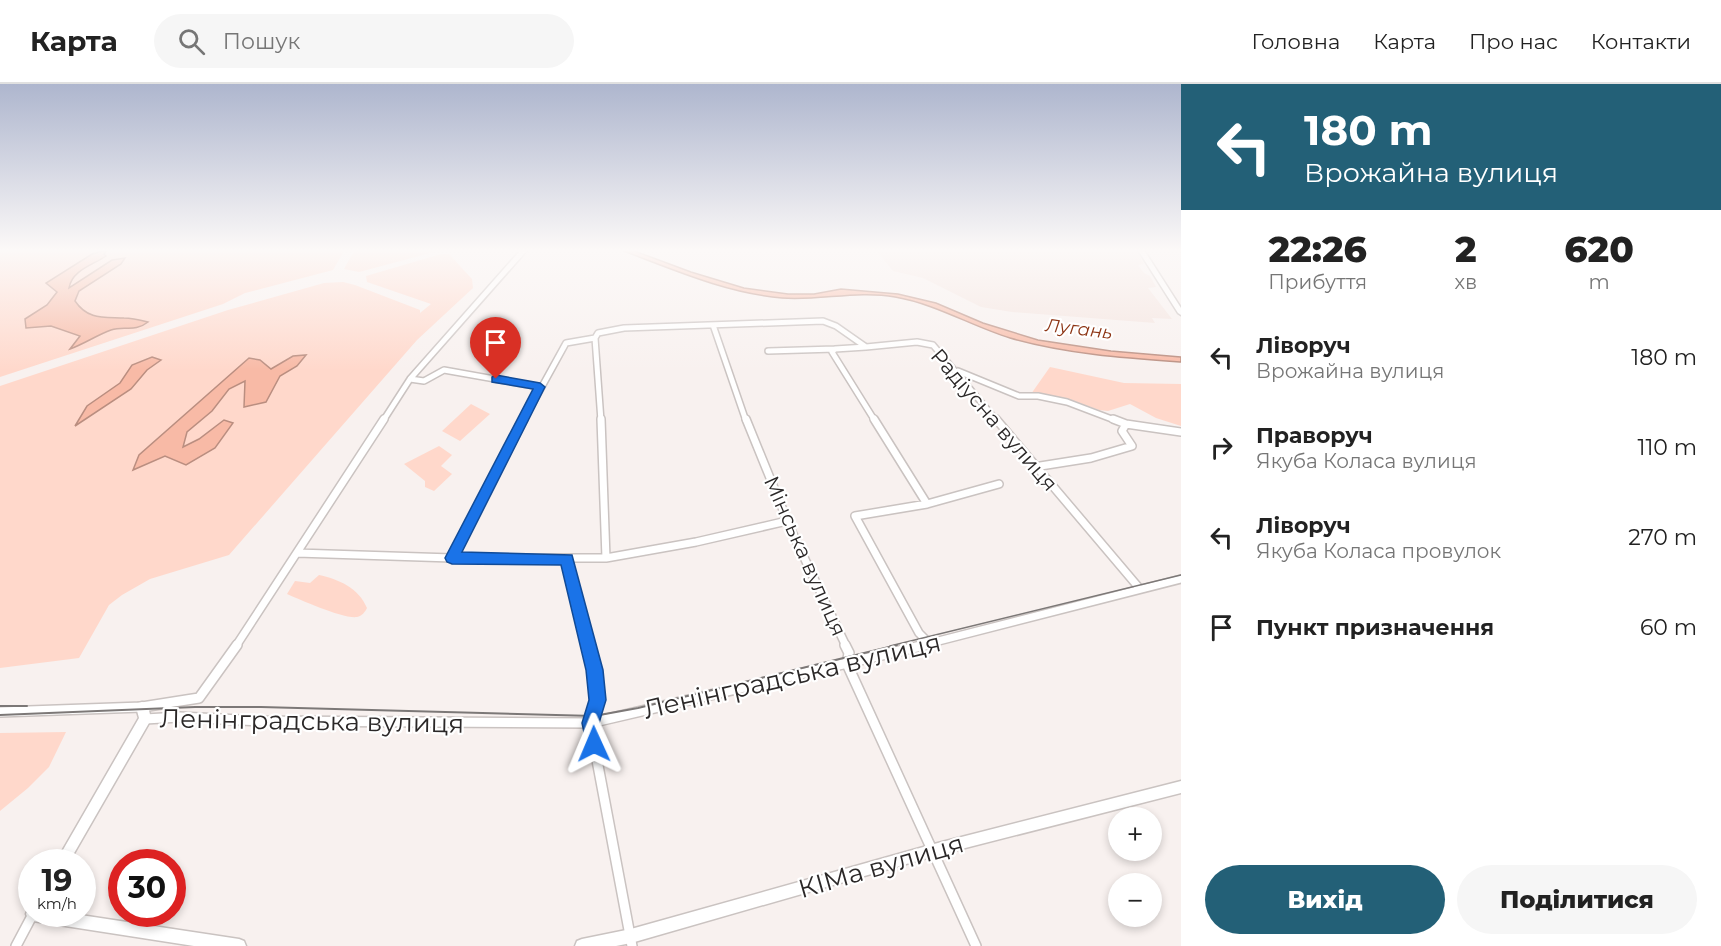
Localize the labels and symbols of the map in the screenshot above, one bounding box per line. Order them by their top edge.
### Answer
water label: Лугань [1043,314,1114,344]
pin [470,317,521,379]
street label: Радіусна вулиця [926,343,1063,496]
street label: Мінська вулиця [759,472,852,640]
street label: Ленінградська вулиця [640,626,944,726]
street label: Ленінградська вулиця [159,702,465,740]
position arrow [562,712,626,776]
street label: КІМа вулиця [795,827,967,905]
speed limit sign: 30 [108,849,186,927]

